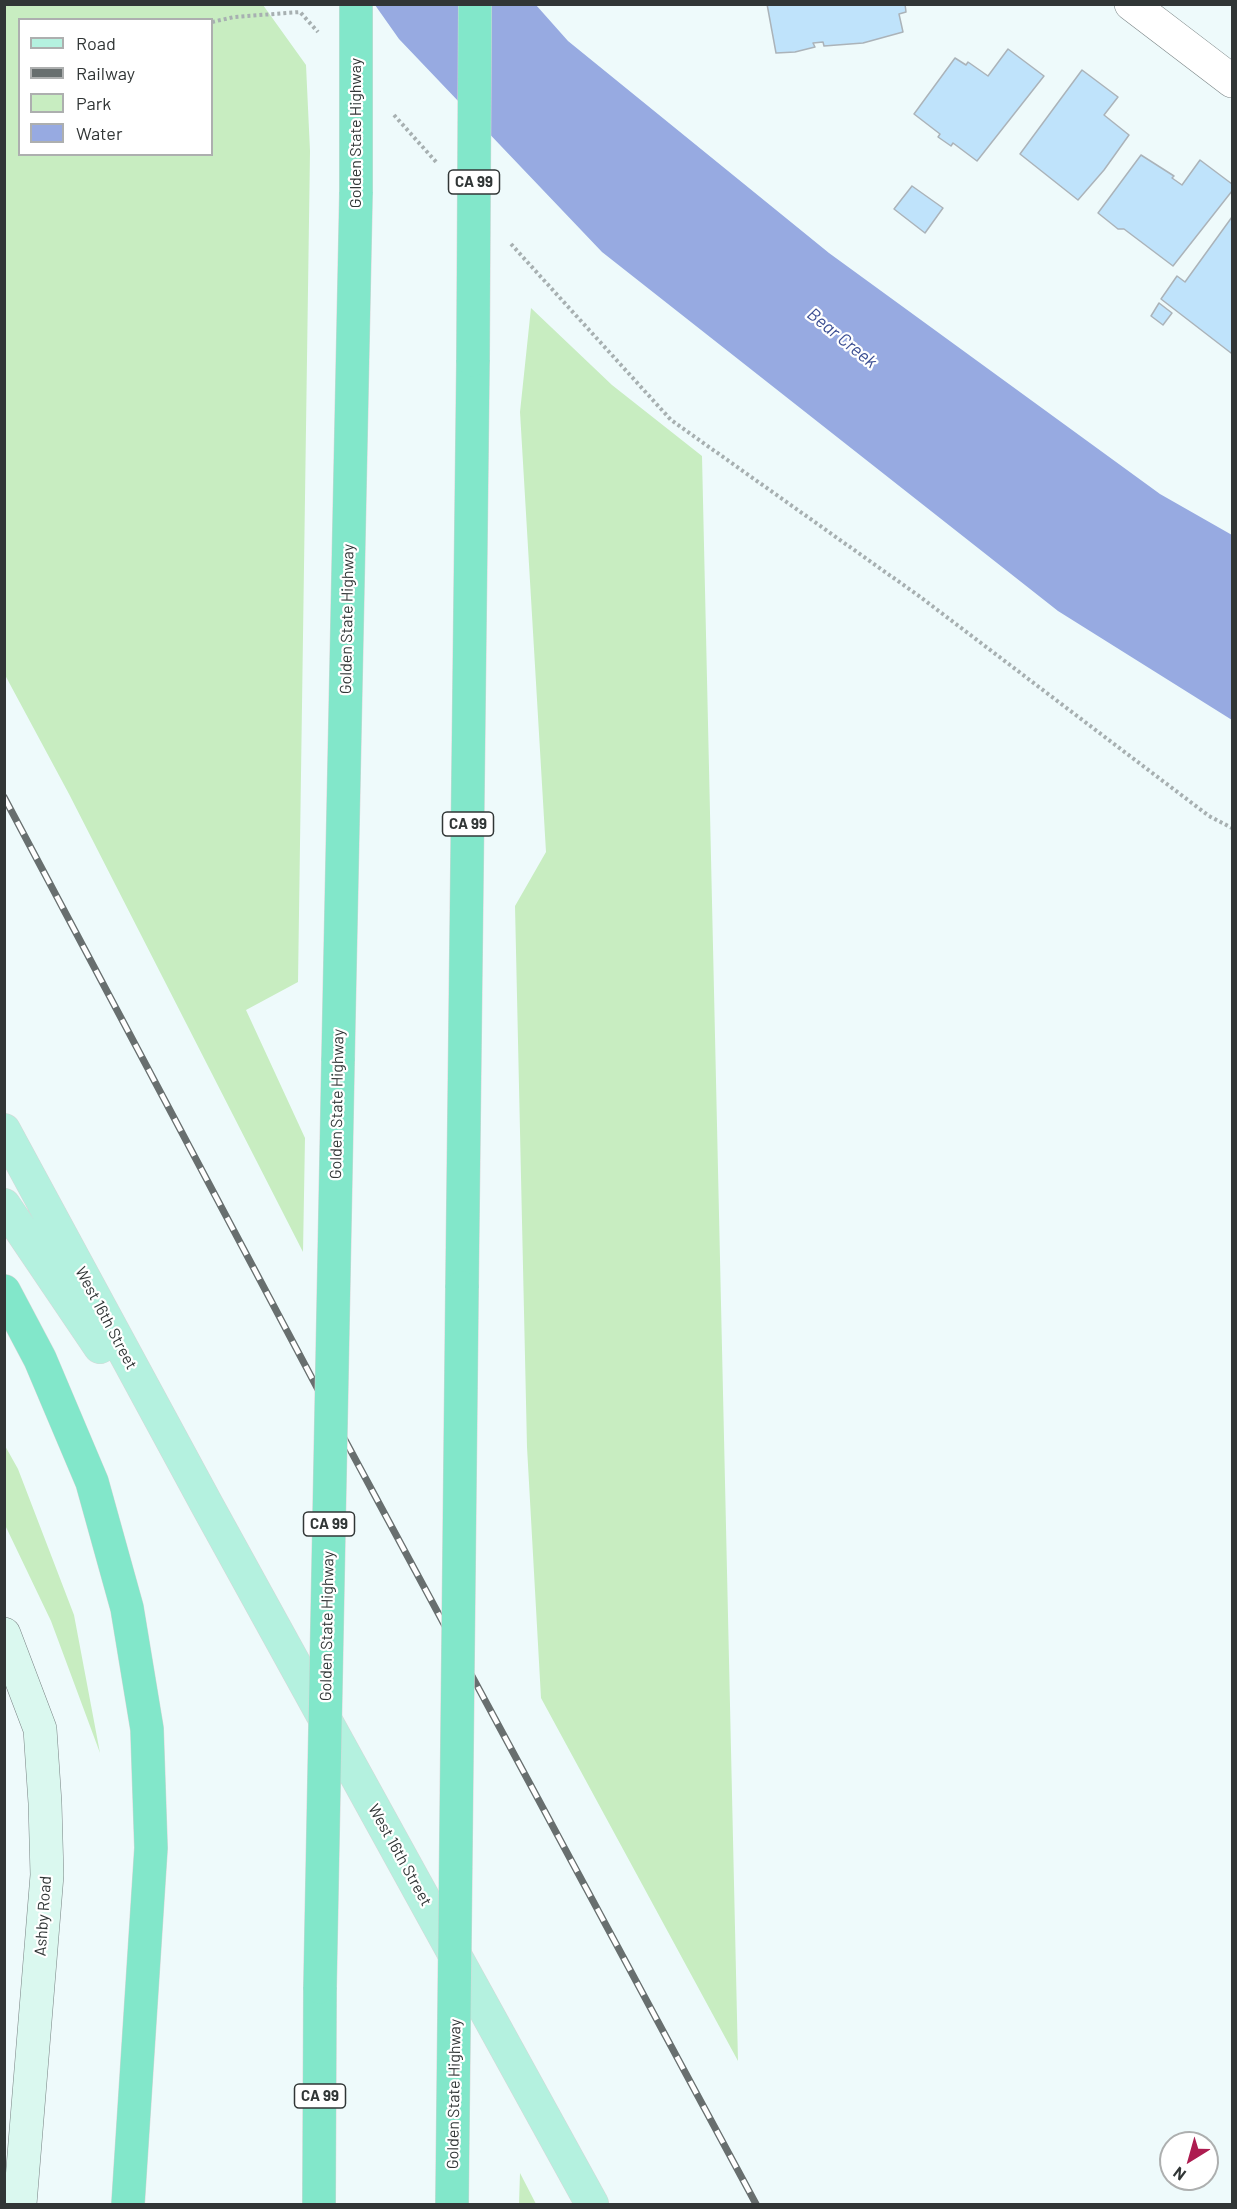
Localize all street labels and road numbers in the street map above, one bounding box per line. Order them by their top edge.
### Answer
street label: Golden State Highway [346,58,366,208]
road number: CA 99 [448,170,500,194]
street label: Golden State Highway [336,544,358,694]
road number: CA 99 [442,812,494,836]
street label: Golden State Highway [326,1029,348,1179]
street label: West 16th Street [71,1263,141,1373]
road number: CA 99 [304,1512,354,1536]
street label: Golden State Highway [316,1551,338,1701]
street label: West 16th Street [364,1801,436,1909]
street label: Ashby Road [31,1875,55,1957]
street label: Golden State Highway [443,2019,465,2169]
road number: CA 99 [294,2084,346,2108]

